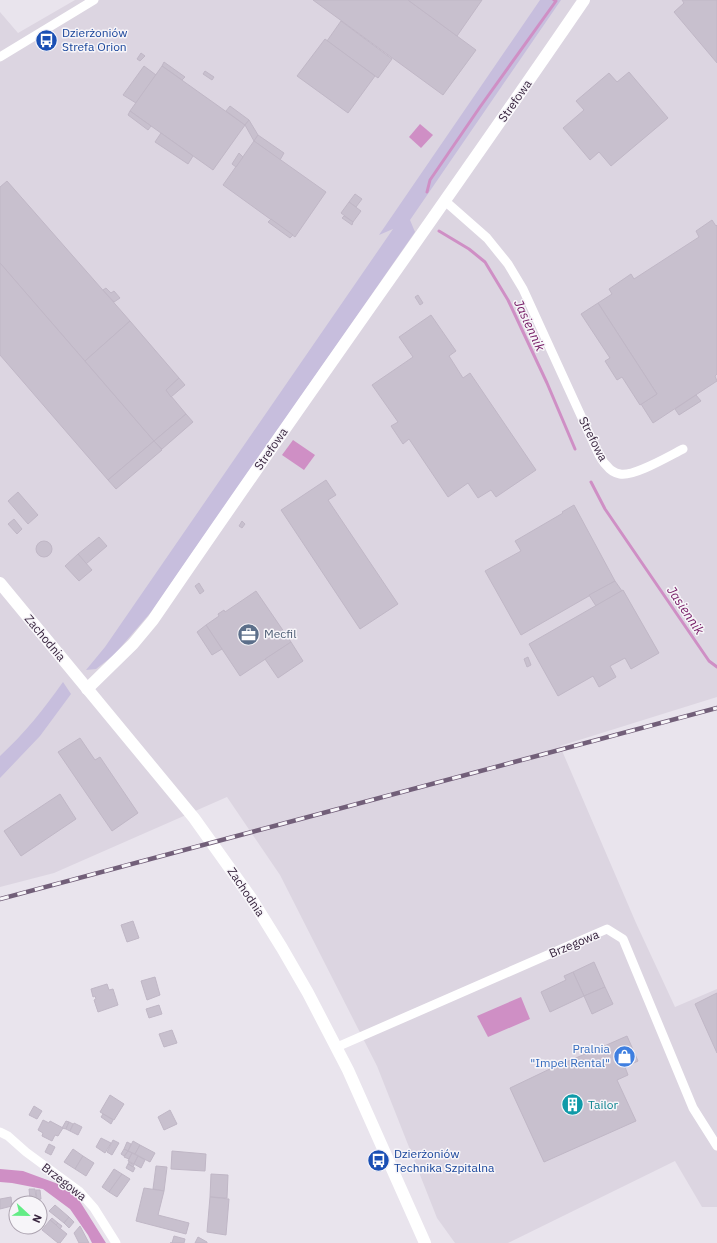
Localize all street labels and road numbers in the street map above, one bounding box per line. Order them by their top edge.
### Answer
street label: Strefowa [495,76,535,125]
street label: Strefowa [576,414,611,464]
street label: Strefowa [251,424,291,473]
street label: Zachodnia [22,611,70,664]
street label: Zachodnia [225,864,269,920]
street label: Brzegowa [547,926,602,961]
street label: Brzegowa [39,1159,90,1204]

